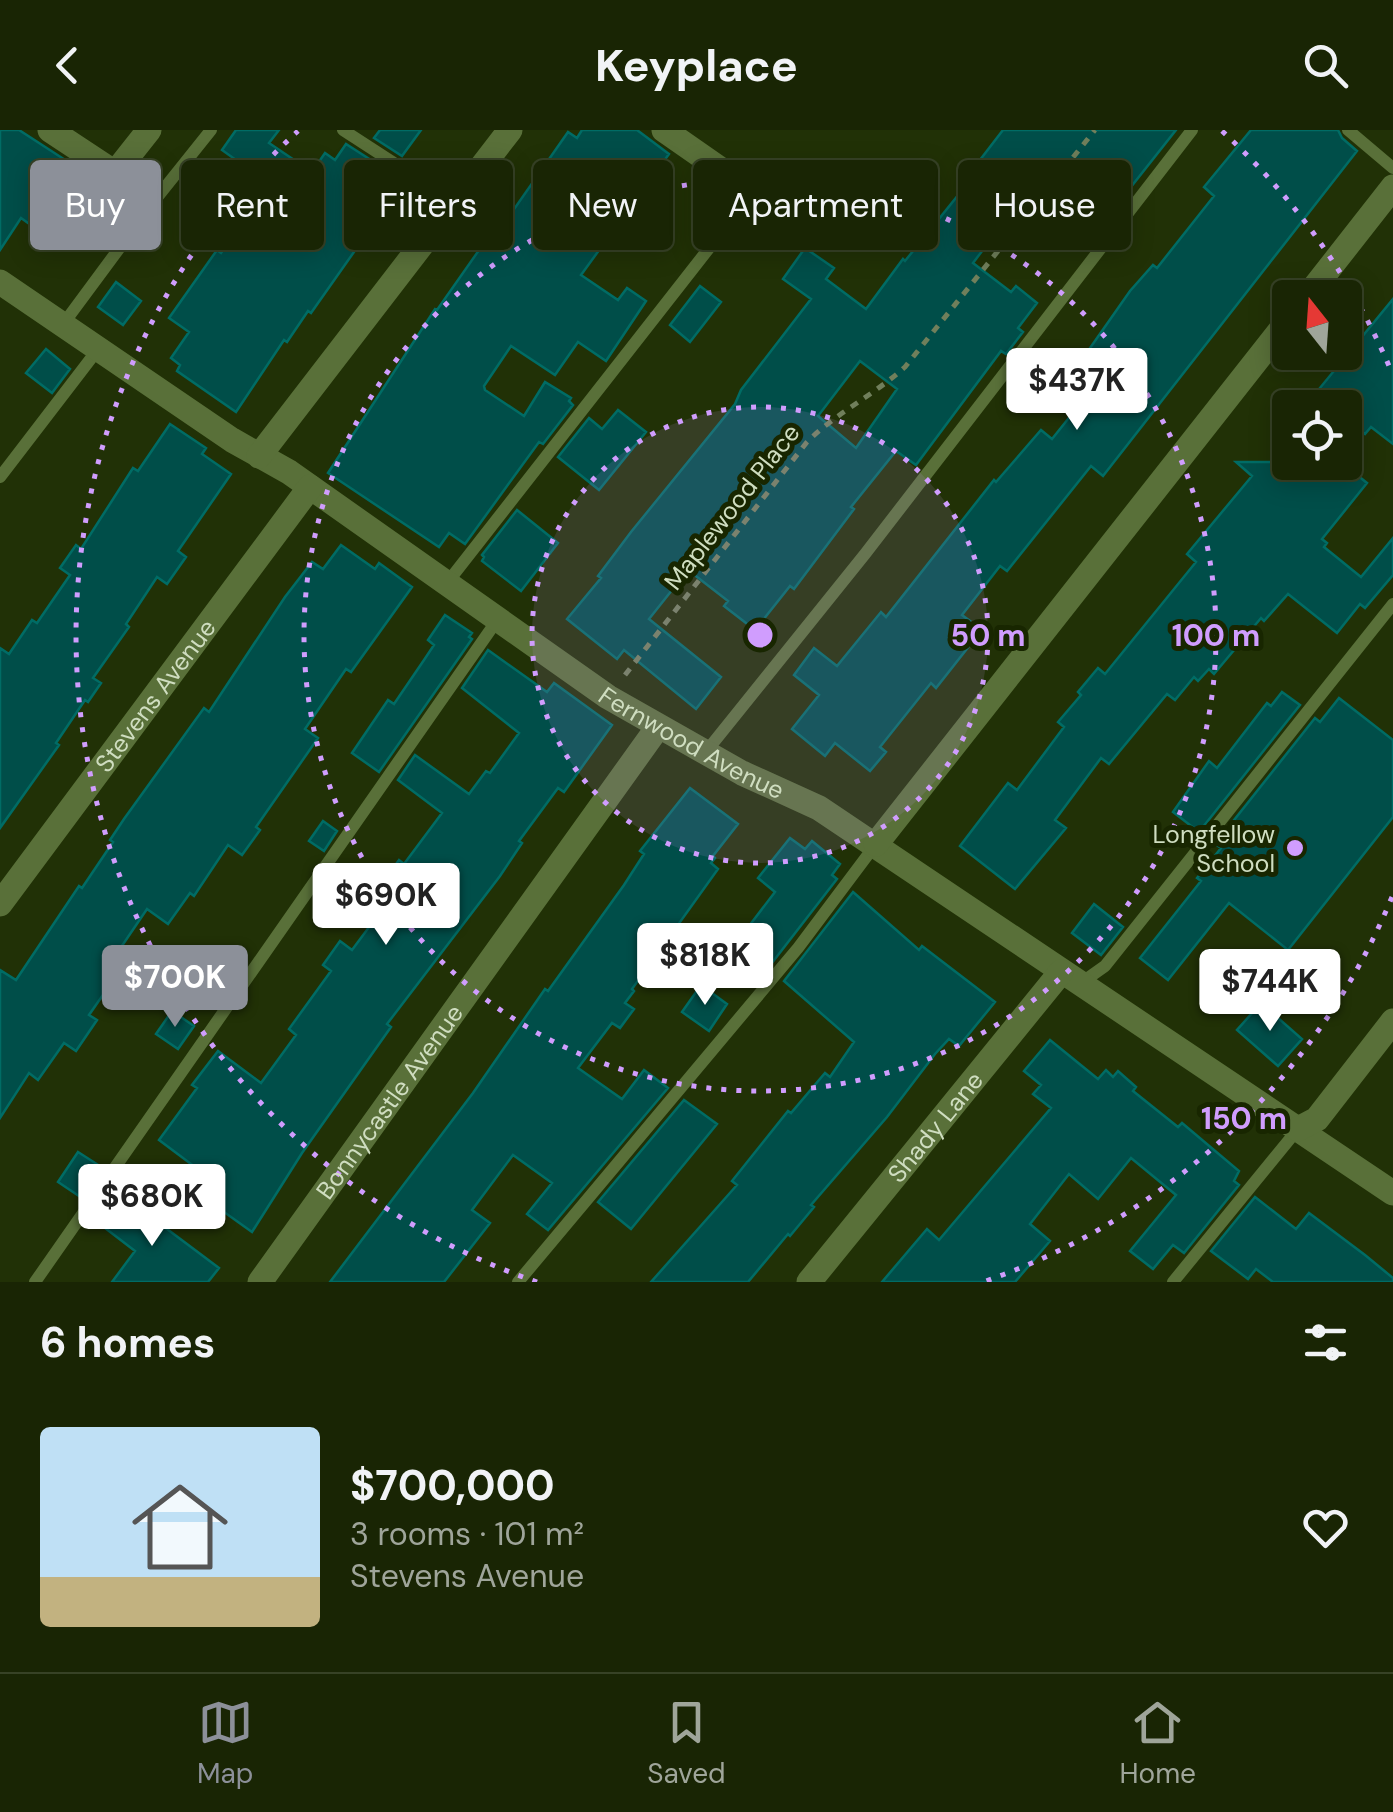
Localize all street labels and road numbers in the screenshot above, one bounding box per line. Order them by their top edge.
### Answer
street label: Maplewood Place [657,417,807,597]
street label: Stevens Avenue [87,612,223,779]
street label: Fernwood Avenue [592,679,789,807]
street label: Bonnycastle Avenue [308,998,470,1206]
street label: Shady Lane [880,1064,990,1189]

